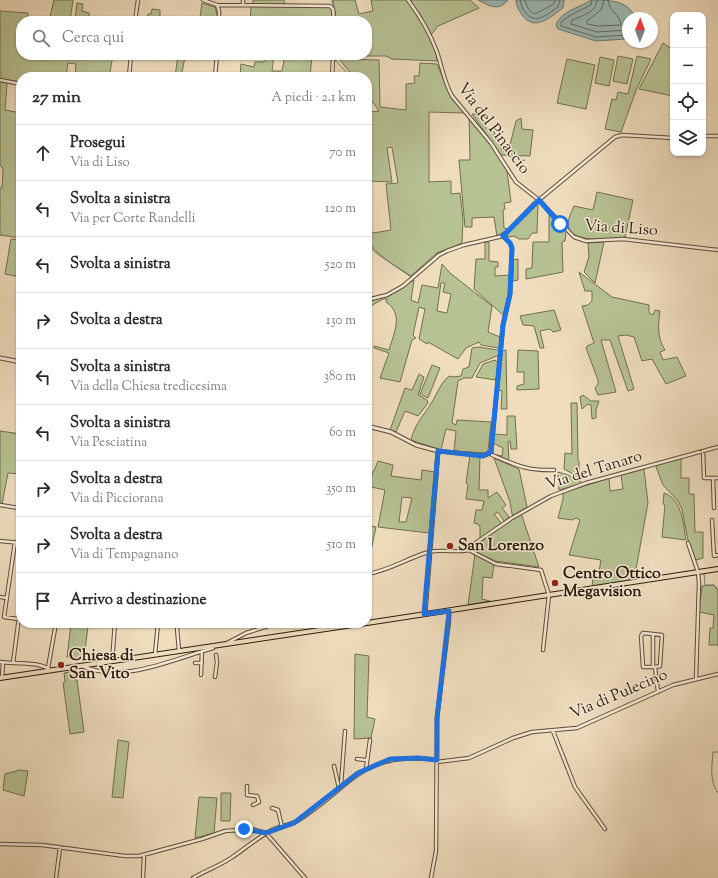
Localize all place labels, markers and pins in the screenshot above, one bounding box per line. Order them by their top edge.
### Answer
place label: San Lorenzo [458,535,544,558]
marker: San Lorenzo [445,541,455,551]
place label: Centro Ottico Megavision [563,563,661,604]
marker: Centro Ottico Megavision [550,578,560,588]
place label: Chiesa di San Vito [69,645,134,686]
marker: Chiesa di San Vito [56,660,66,670]

